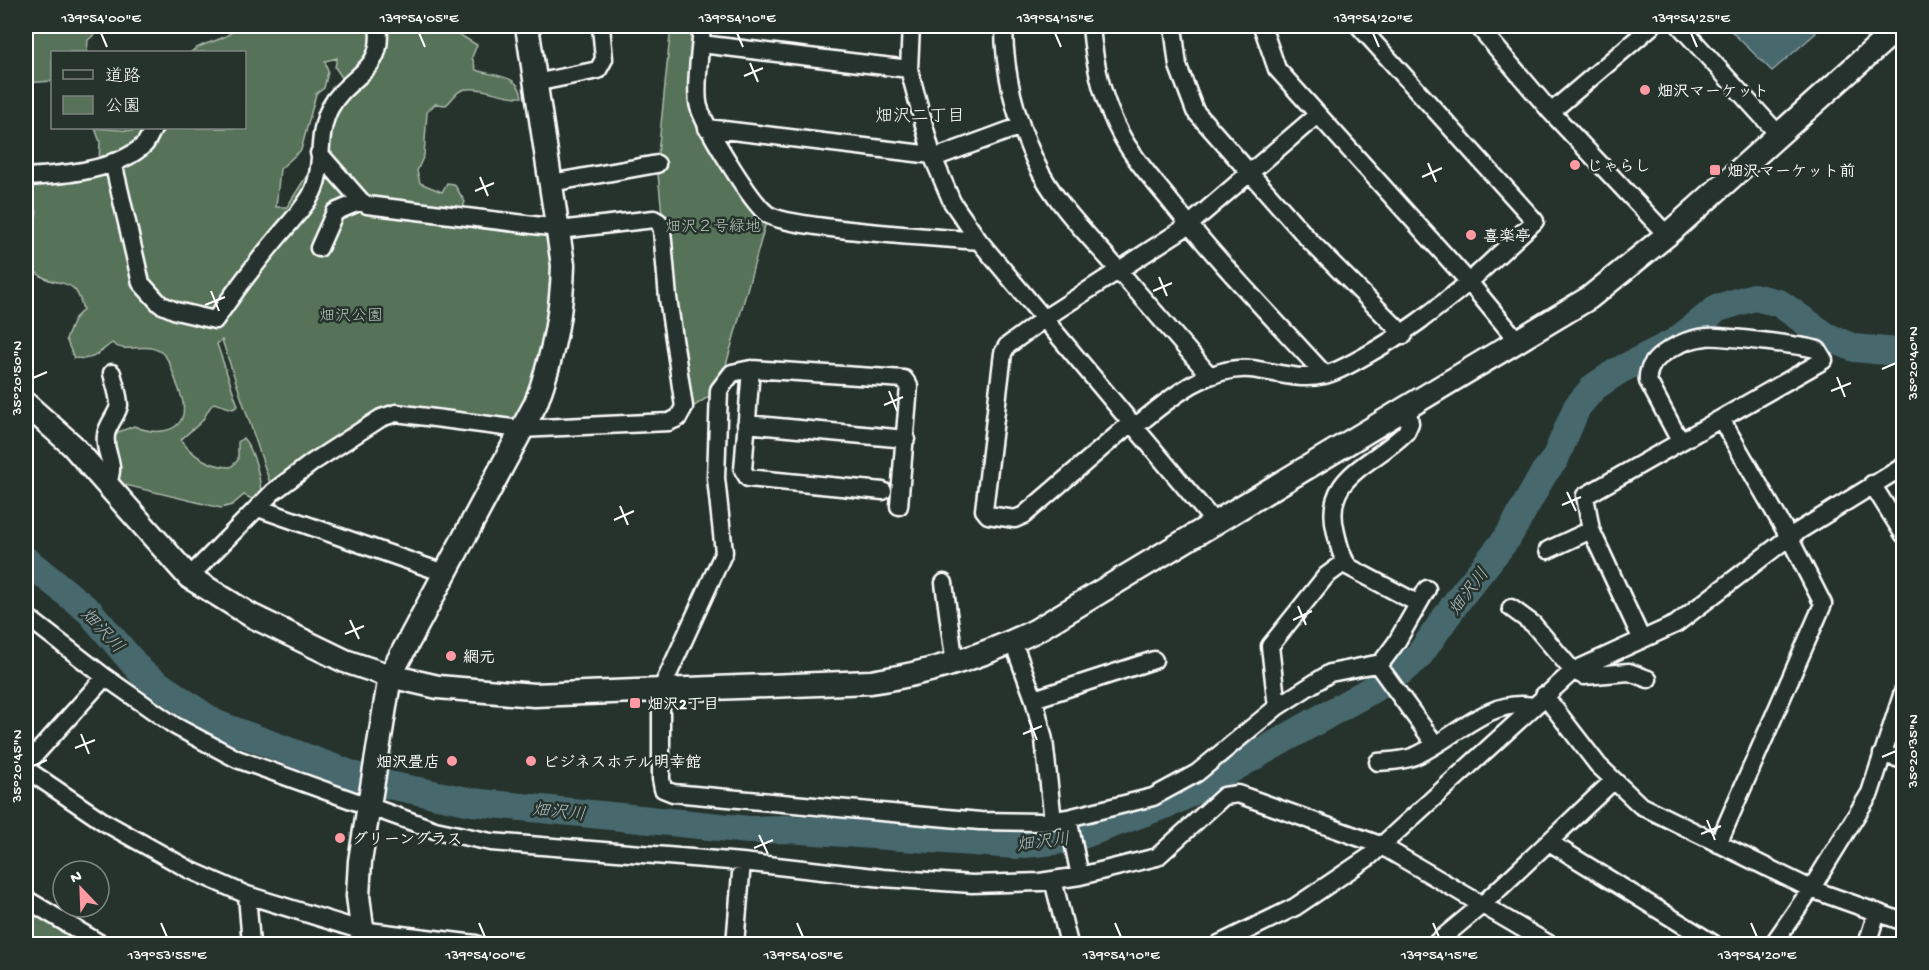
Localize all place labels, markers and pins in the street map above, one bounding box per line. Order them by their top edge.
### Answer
marker: 畑沢マーケット [1638,83,1652,97]
place label: 畑沢マーケット [1657,83,1769,103]
marker: じゃらし [1568,158,1582,172]
place label: じゃらし [1587,159,1651,178]
place label: 畑沢マーケット前 [1727,162,1855,183]
marker: 畑沢マーケット前 [1708,163,1722,177]
place label: 喜楽亭 [1483,227,1531,248]
marker: 喜楽亭 [1464,228,1478,242]
marker: 網元 [444,649,458,663]
place label: 網元 [463,649,495,669]
marker: 畑沢2丁目 [628,696,642,710]
place label: 畑沢2丁目 [647,696,719,716]
place label: 畑沢畳店 [376,753,440,774]
place label: ビジネスホテル明幸館 [543,753,701,774]
marker: 畑沢畳店 [445,754,459,768]
marker: ビジネスホテル明幸館 [524,754,538,768]
place label: グリーングラス [352,830,462,851]
marker: グリーングラス [333,831,347,845]

